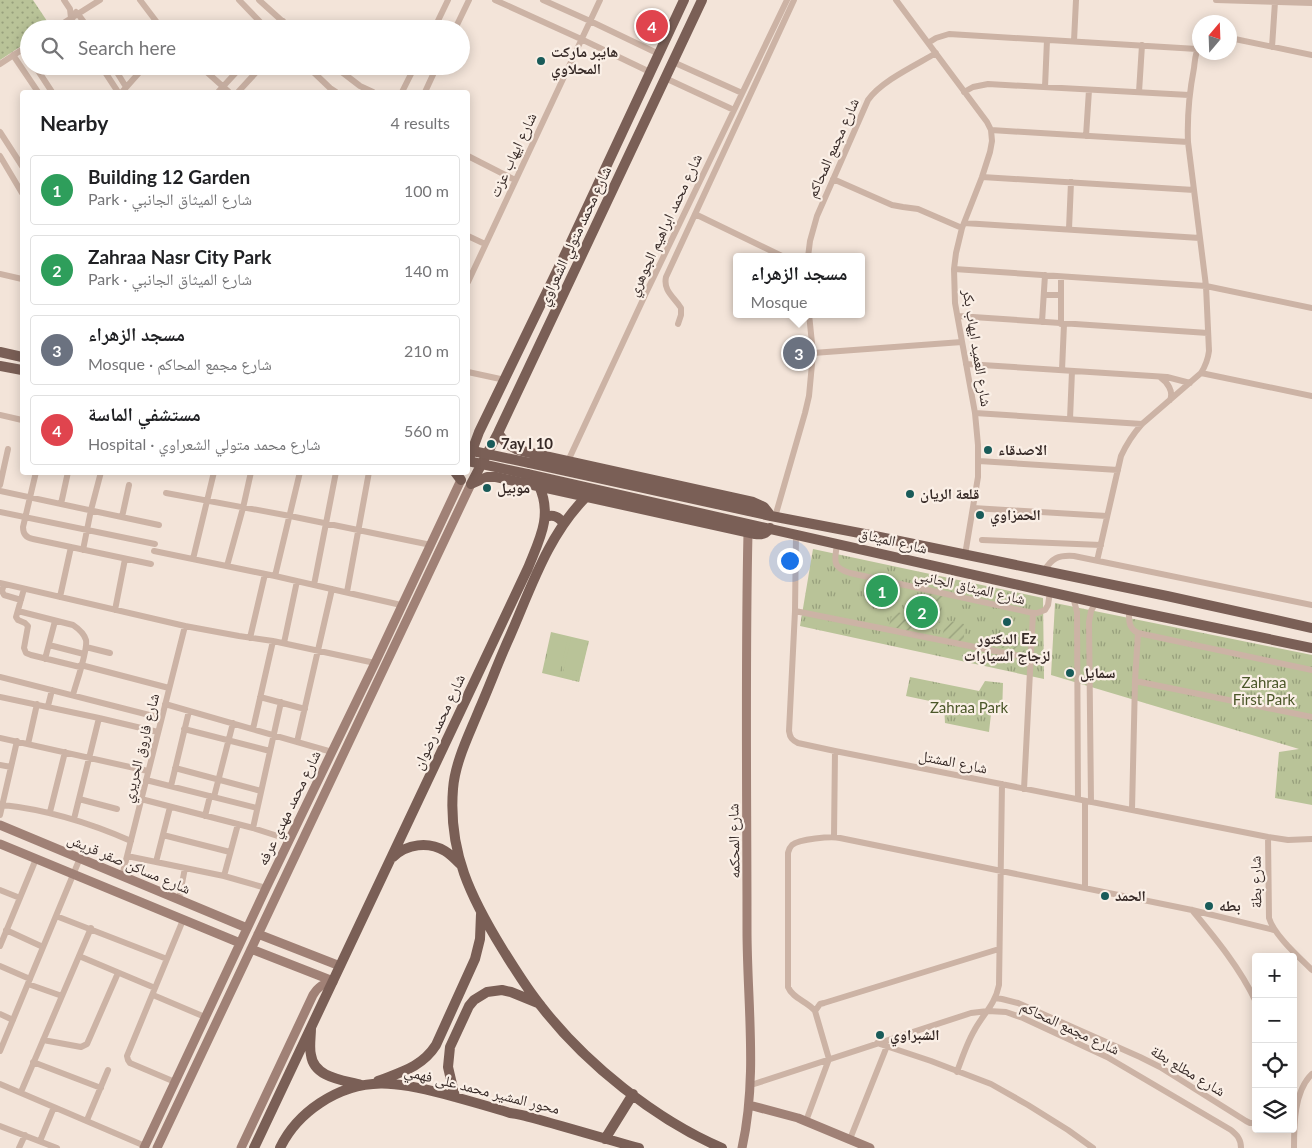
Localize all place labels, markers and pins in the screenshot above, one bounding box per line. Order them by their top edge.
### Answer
pin: 4 [636,7,668,45]
place label: هايبر ماركت المحلاوي [551,42,618,81]
marker: هايبر ماركت المحلاوي [535,55,547,67]
pin: 3 [783,334,815,372]
place label: 7ay l 10 [501,434,553,452]
marker: 7ay l 10 [485,438,497,450]
place label: الاصدقاء [998,440,1047,458]
marker: الاصدقاء [982,444,994,456]
place label: موبيل [497,478,530,497]
marker: موبيل [481,482,493,494]
place label: قلعة الريان [920,484,979,503]
marker: قلعة الريان [904,488,916,500]
place label: الحمزاوي [990,505,1041,527]
marker: الحمزاوي [974,509,986,521]
pin: 1 [866,572,898,610]
pin: 2 [906,593,938,631]
marker: الدكتور Ez لزجاج السيارات [1001,616,1013,628]
place label: الدكتور Ez لزجاج السيارات [964,629,1050,665]
place label: سمايل [1080,663,1115,682]
marker: سمايل [1064,667,1076,679]
place label: الحمد [1115,886,1146,904]
marker: الحمد [1099,890,1111,902]
place label: بطه [1219,896,1241,915]
marker: بطه [1203,900,1215,912]
place label: الشبراوي [890,1025,940,1047]
marker: الشبراوي [874,1029,886,1041]

